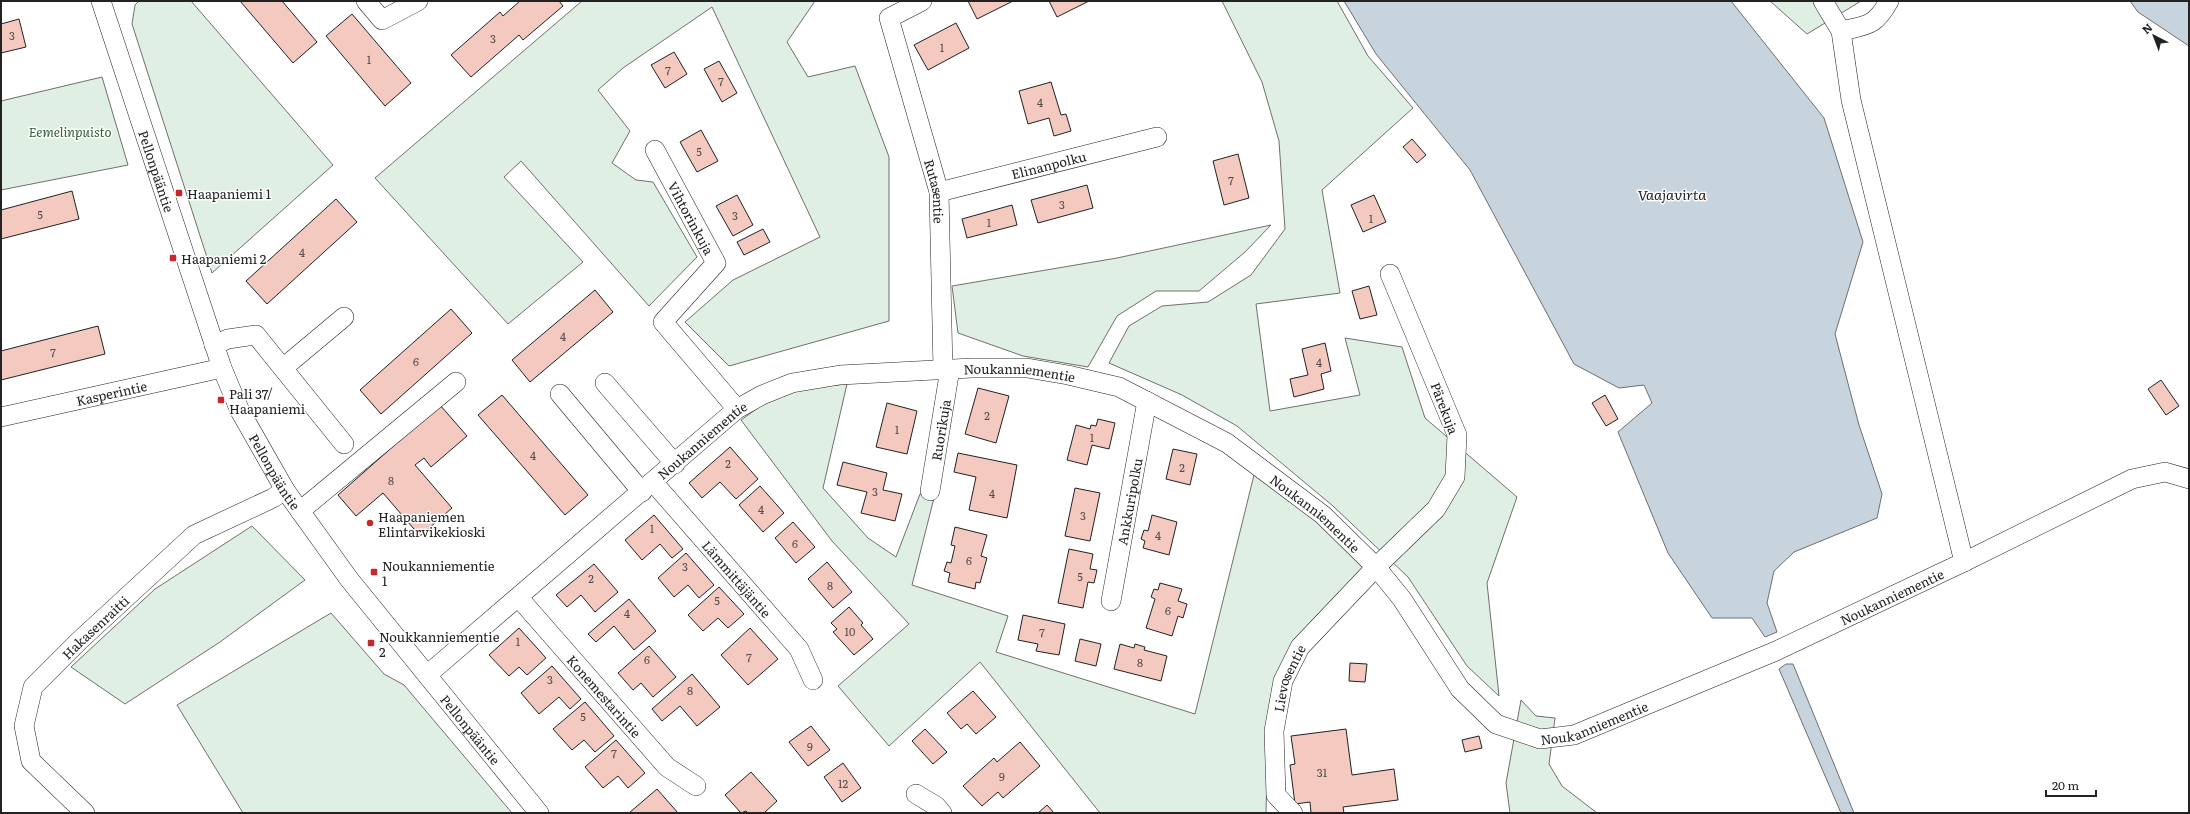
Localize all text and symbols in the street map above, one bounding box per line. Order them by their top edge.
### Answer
north arrow [2134,16,2174,56]
text: N [2138,19,2155,37]
house number: 3 [9,27,15,43]
house number: 3 [490,30,496,46]
house number: 1 [940,39,945,55]
house number: 1 [367,51,372,67]
house number: 7 [665,62,671,78]
house number: 7 [718,73,724,89]
house number: 4 [1037,94,1043,110]
park label: Eemelinpuisto [28,122,112,141]
street label: Pellonpääntie [135,127,180,215]
house number: 5 [696,143,702,159]
street label: Elinanpolku [1009,146,1088,183]
street label: Rutasentie [920,157,949,224]
house number: 7 [1228,172,1234,188]
street label: Vihtorinkuja [664,178,719,258]
place label: Haapaniemi 1 [187,184,271,203]
water label: Vaajavirta [1638,184,1706,204]
marker: Haapaniemi 1 [174,188,184,198]
house number: 3 [1059,196,1065,212]
house number: 5 [37,206,43,222]
house number: 3 [732,207,738,223]
house number: 1 [1369,210,1374,226]
house number: 1 [987,214,992,230]
house number: 4 [299,244,305,260]
place label: Haapaniemi 2 [181,249,267,268]
marker: Haapaniemi 2 [168,253,178,263]
house number: 4 [560,328,566,344]
house number: 7 [50,344,56,360]
house number: 6 [413,353,419,369]
house number: 4 [1316,354,1322,370]
street label: Noukanniementie [963,358,1078,386]
street label: Kasperintie [74,375,149,410]
street label: Pärekuja [1426,379,1464,437]
place label: Pali 37/ Haapaniemi [229,384,306,418]
marker: Pali 37/ Haapaniemi [216,395,226,405]
street label: Noukanniementie [653,396,750,483]
street label: Ruorikuja [926,398,954,462]
house number: 2 [984,407,990,423]
house number: 1 [895,421,900,437]
house number: 1 [1090,429,1095,445]
street label: Pellonpääntie [245,430,306,513]
house number: 4 [530,447,536,463]
house number: 2 [725,455,731,471]
street label: Ankkuripolku [1112,456,1146,547]
house number: 2 [1179,459,1185,475]
street label: Noukanniementie [1267,469,1365,557]
house number: 8 [388,472,394,488]
house number: 3 [872,483,878,499]
house number: 4 [989,485,995,501]
house number: 4 [758,501,764,517]
place label: Haapaniemen Elintarvikekioski [378,507,486,541]
house number: 3 [1080,507,1086,523]
marker: Haapaniemen Elintarvikekioski [365,518,375,528]
house number: 1 [650,520,655,536]
house number: 4 [1155,527,1161,543]
house number: 6 [792,535,798,551]
street label: Lämmittäjäntie [698,536,776,621]
house number: 6 [966,552,972,568]
place label: Noukanniementie 1 [382,556,495,590]
house number: 3 [682,558,688,574]
street label: Noukanniementie [1837,564,1947,629]
marker: Noukanniementie 1 [369,567,379,577]
house number: 5 [1077,568,1083,584]
house number: 2 [588,570,594,586]
house number: 8 [827,577,833,593]
street label: Hakasenraitti [57,590,133,663]
house number: 5 [714,592,720,608]
house number: 6 [1165,602,1171,618]
house number: 4 [624,605,630,621]
house number: 10 [845,623,855,639]
house number: 7 [1039,624,1045,640]
place label: Noukkanniementie 2 [379,627,500,661]
house number: 1 [516,633,521,649]
marker: Noukkanniementie 2 [366,638,376,648]
street label: Lievosentie [1268,641,1309,713]
house number: 7 [746,649,752,665]
street label: Konemestarintie [563,650,646,741]
house number: 6 [644,651,650,667]
house number: 8 [1137,654,1143,670]
house number: 3 [547,671,553,687]
house number: 8 [687,682,693,698]
street label: Pellonpääntie [437,690,505,769]
street label: Noukanniementie [1539,696,1651,748]
house number: 5 [580,708,586,724]
house number: 9 [807,738,813,754]
house number: 7 [611,745,617,761]
house number: 31 [1317,764,1328,780]
house number: 9 [999,768,1005,784]
scale bar [2046,772,2096,798]
house number: 12 [838,775,848,791]
text: 20 m [2052,776,2079,794]

